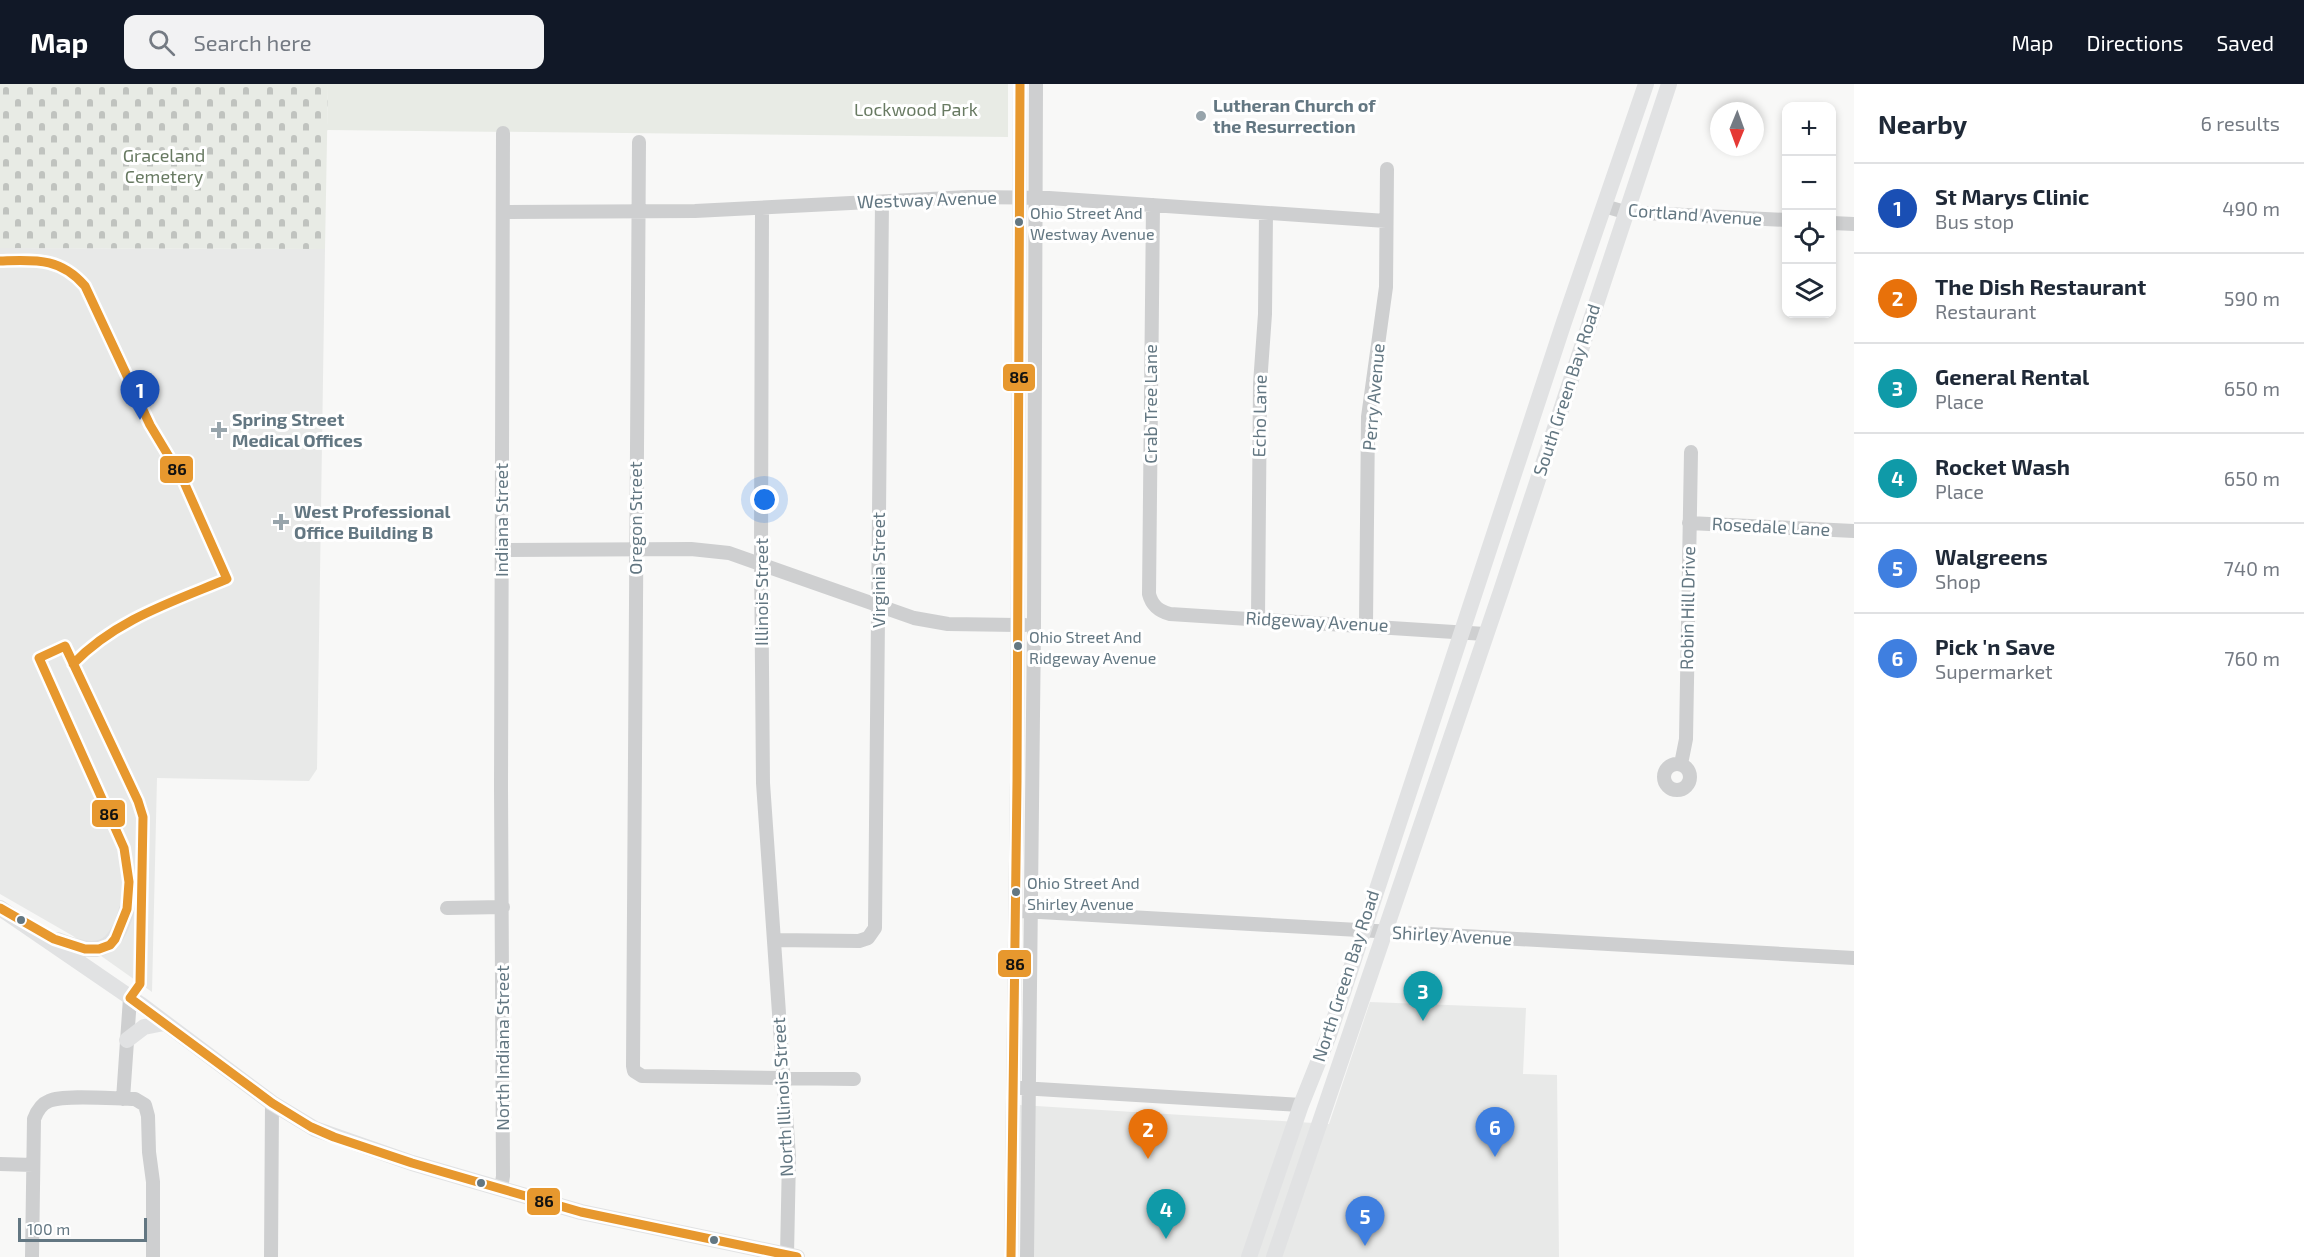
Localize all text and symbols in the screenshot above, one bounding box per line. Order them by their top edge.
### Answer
search box [124,15,544,69]
text: Map [30,25,88,59]
icon: search [145,26,178,59]
text: Search here [193,29,312,55]
text: Map [2011,30,2054,55]
text: Directions [2087,30,2183,55]
text: Saved [2216,30,2274,55]
place label: Lutheran Church of the Resurrection [1213,94,1376,137]
park label: Lockwood Park [854,98,978,120]
north arrow [1710,102,1764,156]
map controls [1782,102,1836,318]
button: + [1782,102,1836,156]
text: Nearby [1878,108,1967,139]
marker: Lutheran Church of the Resurrection [1194,109,1208,123]
text: 6 results [2200,111,2280,135]
park label: Graceland Cemetery [123,144,205,187]
button: − [1782,156,1836,210]
text: St Marys Clinic [1935,183,2089,209]
street label: Westway Avenue [857,186,997,212]
text: 1 [1893,196,1902,220]
text: 490 m [2222,196,2280,220]
street label: Cortland Avenue [1627,198,1763,230]
place label: Ohio Street And Westway Avenue [1030,203,1155,243]
text: Bus stop [1935,209,2014,233]
button: locate [1782,210,1836,264]
marker: Ohio Street And Westway Avenue [1013,216,1025,228]
button: layers [1782,264,1836,318]
text: The Dish Restaurant [1935,273,2146,299]
text: 2 [1892,286,1903,310]
text: 590 m [2224,286,2280,310]
text: Restaurant [1935,299,2036,323]
street label: South Green Bay Road [1528,301,1604,479]
street label: Perry Avenue [1357,342,1389,451]
street label: Crab Tree Lane [1139,344,1161,464]
line badge: 86 [1002,363,1036,392]
text: General Rental [1935,363,2089,389]
text: 86 [1009,367,1029,386]
pin: 1 [120,370,160,420]
street label: Echo Lane [1247,374,1271,458]
text: 3 [1892,376,1903,400]
text: 650 m [2224,376,2280,400]
text: Place [1935,389,1984,413]
place label: Spring Street Medical Offices [232,408,363,451]
marker: Spring Street Medical Offices [210,421,228,439]
text: Rocket Wash [1935,453,2070,479]
line badge: 86 [159,455,194,484]
text: 86 [167,459,187,478]
street label: Oregon Street [624,461,646,575]
street label: Indiana Street [490,463,512,577]
text: 4 [1891,466,1904,490]
text: 650 m [2224,466,2280,490]
text: Place [1935,479,1984,503]
your location [750,485,779,514]
place label: West Professional Office Building B [294,500,451,543]
street label: Virginia Street [867,512,889,628]
street label: Rosedale Lane [1711,512,1831,540]
marker: West Professional Office Building B [272,513,290,531]
street label: Illinois Street [750,538,772,646]
text: Walgreens [1935,543,2048,569]
street label: Robin Hill Drive [1675,546,1699,670]
text: 5 [1892,556,1903,580]
text: 740 m [2223,556,2280,580]
text: Shop [1935,569,1981,593]
street label: Ridgeway Avenue [1245,606,1389,636]
place label: Ohio Street And Ridgeway Avenue [1029,627,1156,667]
text: Pick 'n Save [1935,633,2055,659]
marker: Ohio Street And Ridgeway Avenue [1012,640,1024,652]
text: 6 [1892,646,1903,670]
text: 760 m [2224,646,2280,670]
text: Supermarket [1935,659,2053,683]
line badge: 86 [91,799,126,828]
text: 86 [99,804,119,823]
place label: Ohio Street And Shirley Avenue [1027,873,1140,913]
marker: Ohio Street And Shirley Avenue [1010,886,1022,898]
street label: North Green Bay Road [1307,887,1383,1064]
unlabelled marker [15,914,27,926]
street label: Shirley Avenue [1391,921,1513,949]
line badge: 86 [997,949,1032,978]
text: 86 [1005,954,1025,973]
street label: North Indiana Street [491,965,513,1131]
pin: 3 [1404,972,1442,1021]
street label: North Illinois Street [767,1017,797,1177]
pin: 6 [1476,1108,1514,1157]
pin: 2 [1128,1110,1168,1159]
unlabelled marker [475,1177,487,1189]
line badge: 86 [526,1187,561,1216]
pin: 4 [1146,1190,1186,1239]
text: 86 [534,1191,554,1210]
pin: 5 [1346,1196,1384,1246]
scale bar [18,1215,147,1242]
text: 100 m [27,1219,70,1238]
unlabelled marker [708,1234,720,1246]

